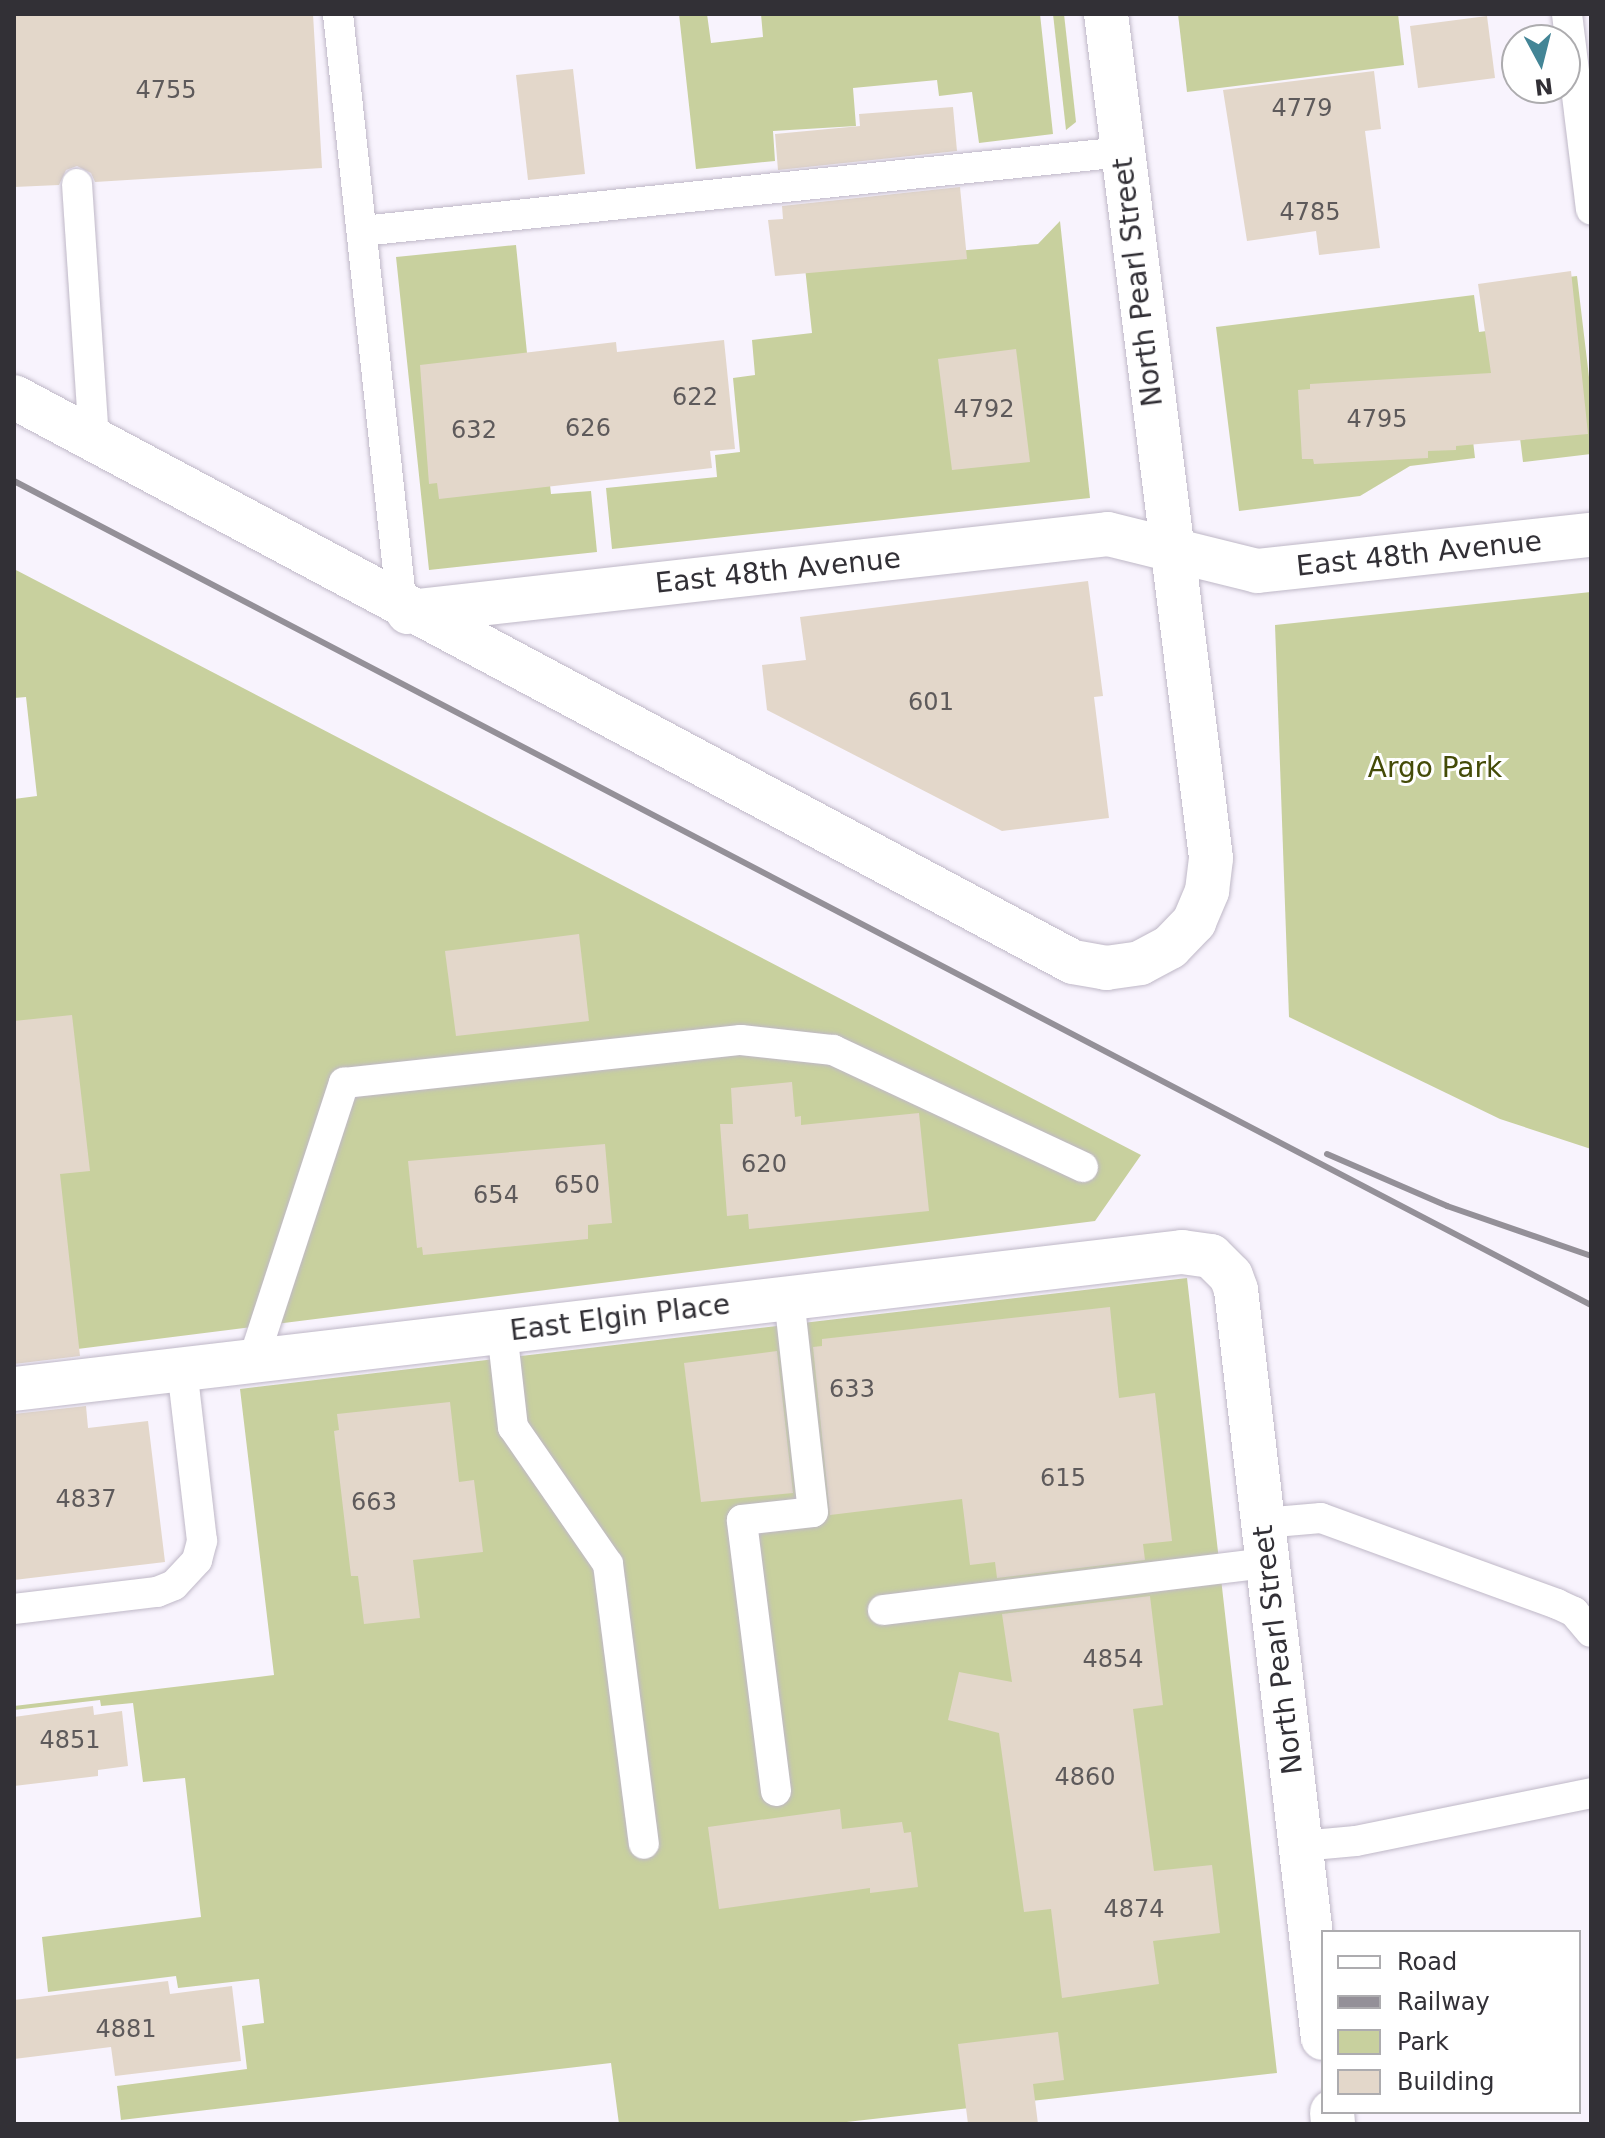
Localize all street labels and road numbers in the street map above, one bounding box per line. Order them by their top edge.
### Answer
street label: North Pearl Street [1106,156,1170,408]
street label: East 48th Avenue [1295,524,1543,584]
street label: East 48th Avenue [654,541,902,601]
street label: East Elgin Place [508,1288,732,1348]
street label: North Pearl Street [1246,1524,1310,1776]

